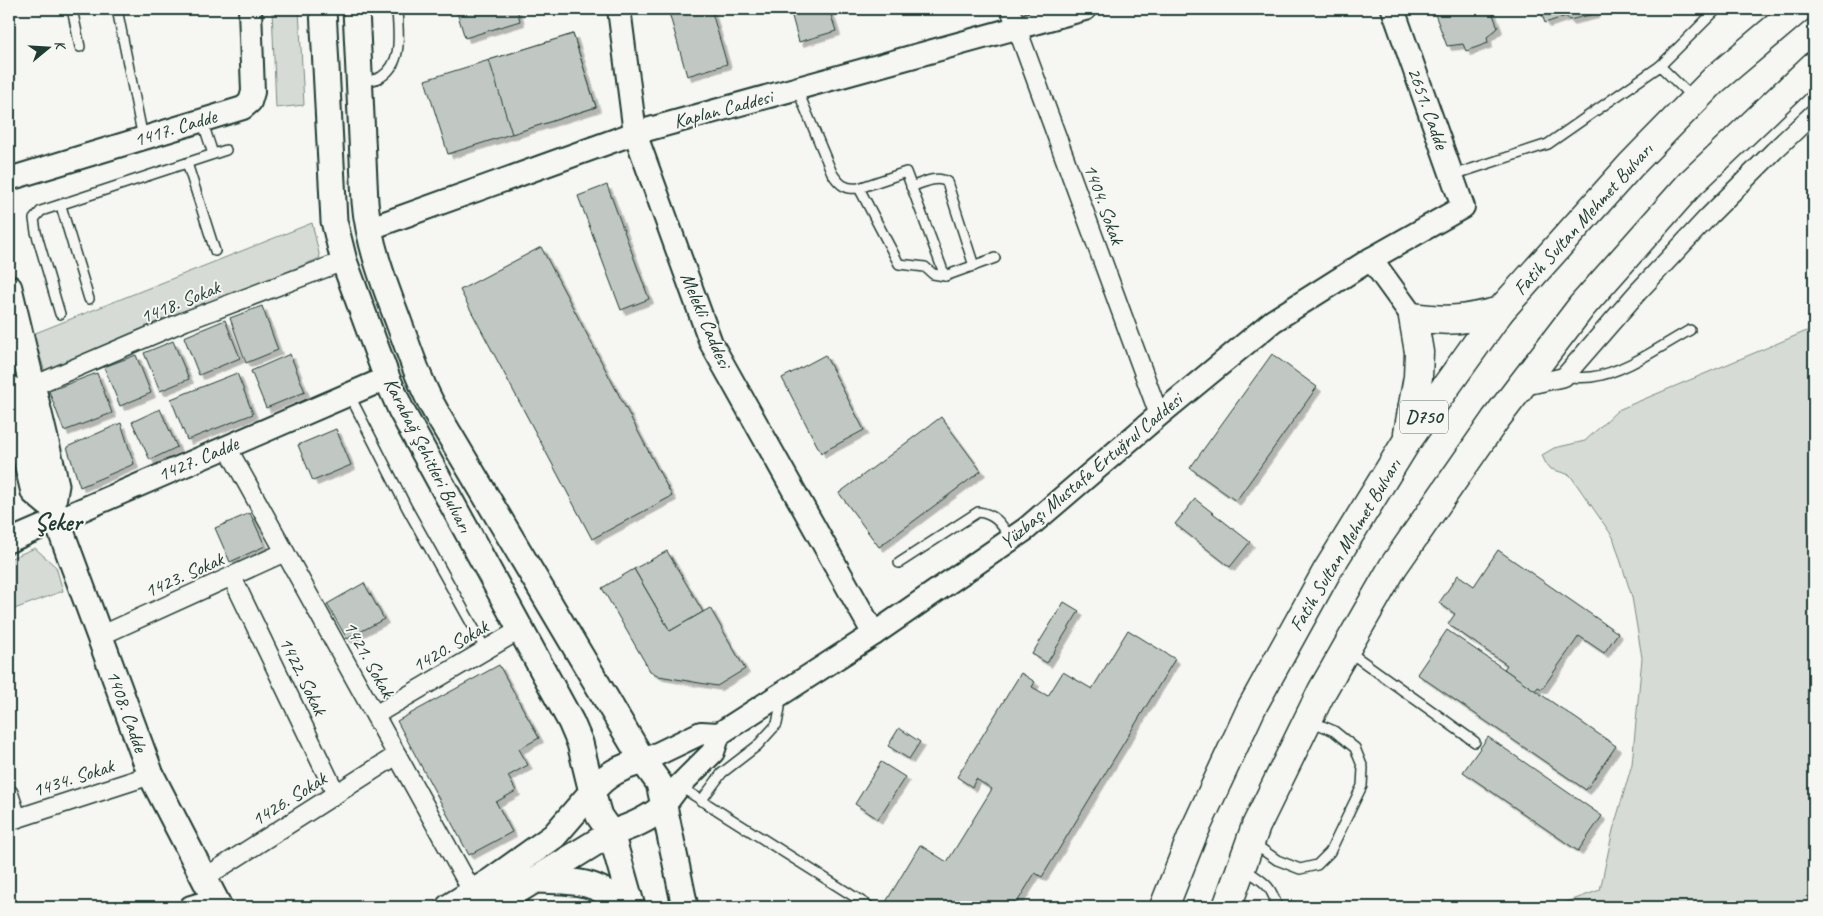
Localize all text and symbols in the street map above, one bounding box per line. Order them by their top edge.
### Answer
north arrow [22,22,72,72]
text: K [51,38,70,53]
street label: 2651. Cadde [1402,64,1455,154]
street label: Kaplan Caddesi [671,83,777,134]
street label: 1417. Cadde [131,103,221,152]
street label: Fatih Sultan Mehmet Bulvarı [1508,136,1659,301]
street label: 1404. Sokak [1078,160,1131,249]
street label: Melekli Caddesi [675,269,738,374]
street label: 1418. Sokak [136,274,225,329]
street label: Karabağ Şehitleri Bulvarı [378,373,478,538]
street label: Yüzbaşı Mustafa Ertuğrul Caddesi [995,386,1189,555]
road number: D750 [1400,401,1448,434]
street label: 1427. Cadde [154,430,243,487]
street label: Fatih Sultan Mehmet Bulvarı [1284,453,1407,636]
district label: Şeker [34,506,85,538]
street label: 1423. Sokak [141,546,229,604]
street label: 1420. Sokak [407,613,494,678]
street label: 1421. Sokak [338,616,401,703]
street label: 1422. Sokak [273,633,333,721]
street label: 1408. Cadde [101,667,154,757]
street label: 1434. Sokak [29,753,118,803]
street label: 1426. Sokak [247,765,333,832]

